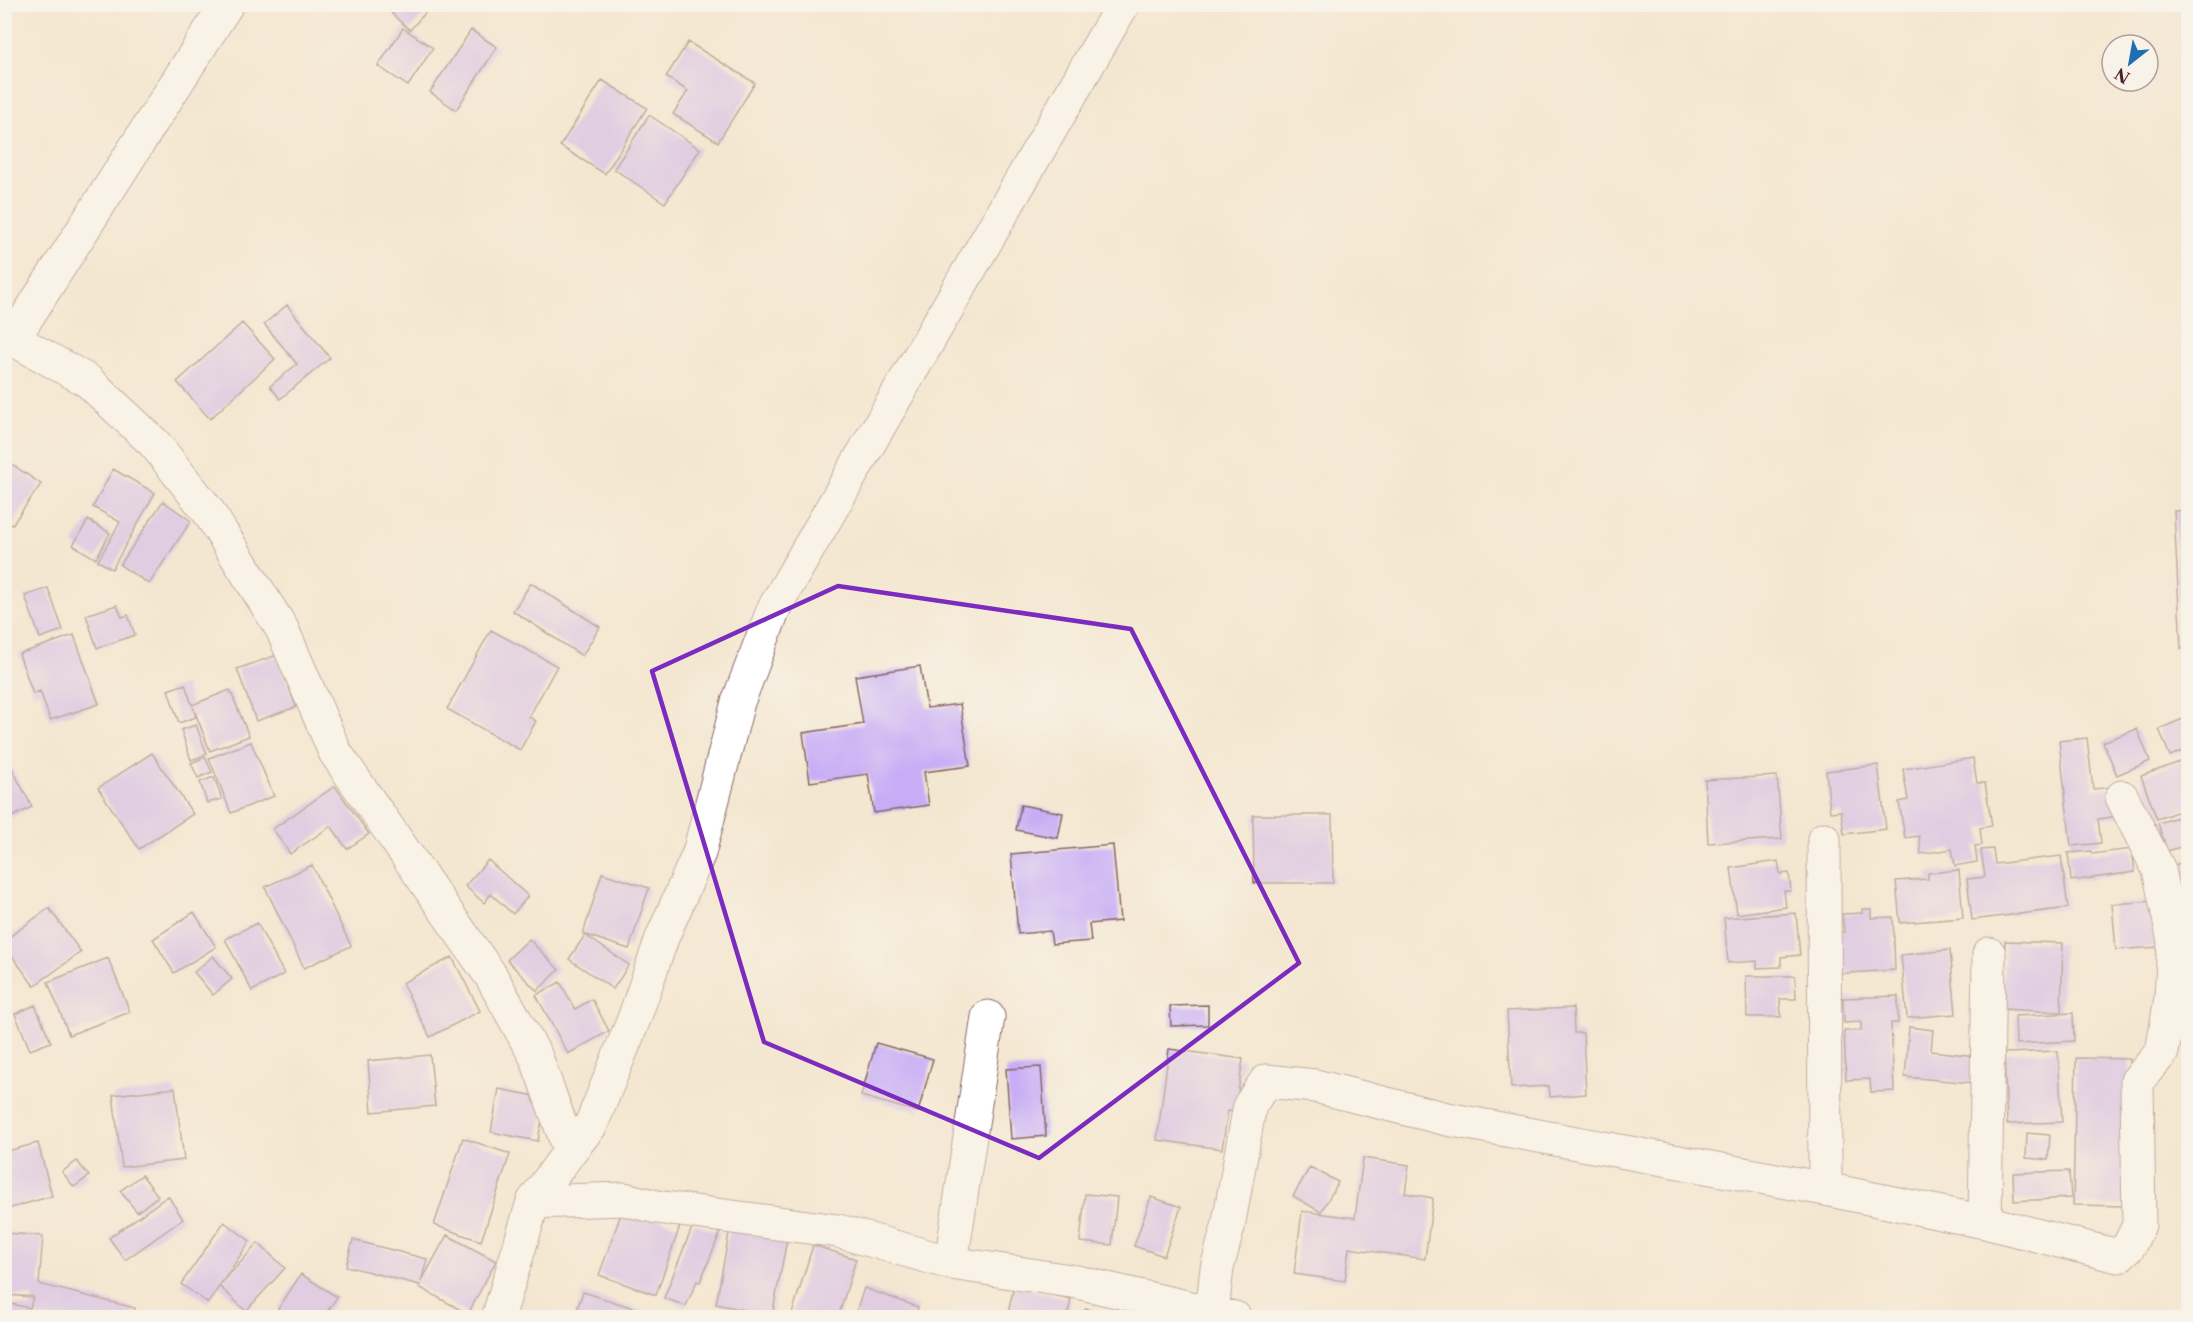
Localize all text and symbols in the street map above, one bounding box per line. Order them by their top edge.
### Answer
north arrow [2100,33,2160,93]
text: N [2111,64,2133,88]

